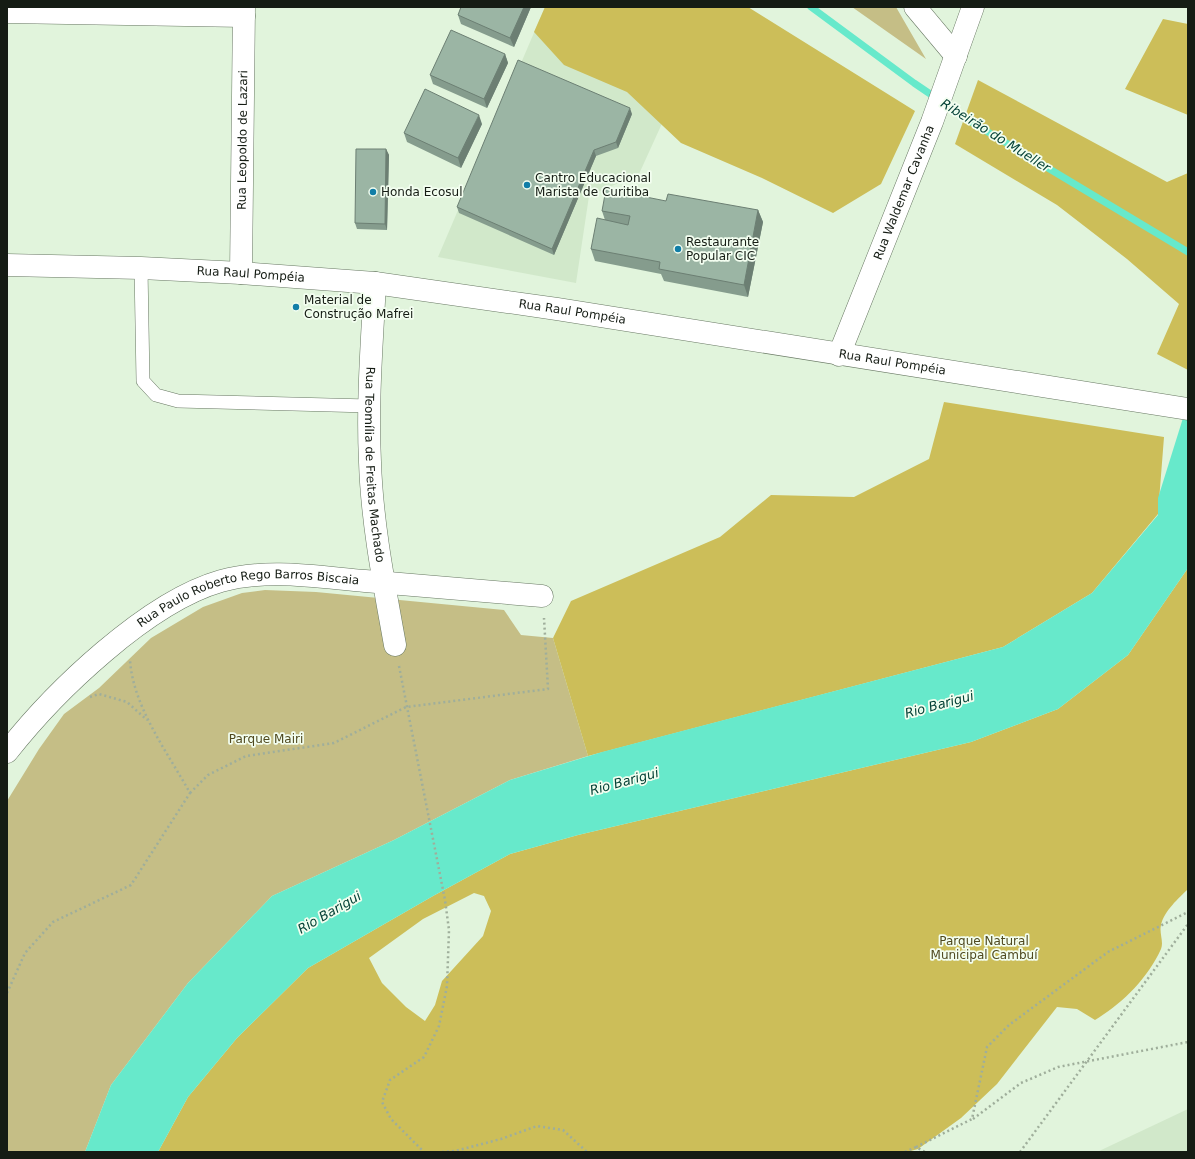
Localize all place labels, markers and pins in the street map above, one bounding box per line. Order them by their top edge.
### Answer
place label: Cantro Educacional Marista de Curitiba [535,171,651,199]
marker: Cantro Educacional Marista de Curitiba [522,180,532,190]
place label: Honda Ecosul [381,185,462,199]
marker: Honda Ecosul [368,187,378,197]
place label: Restaurante Popular CIC [686,235,759,263]
marker: Restaurante Popular CIC [673,244,683,254]
place label: Material de Construção Mafrei [304,293,413,321]
marker: Material de Construção Mafrei [291,302,301,312]

